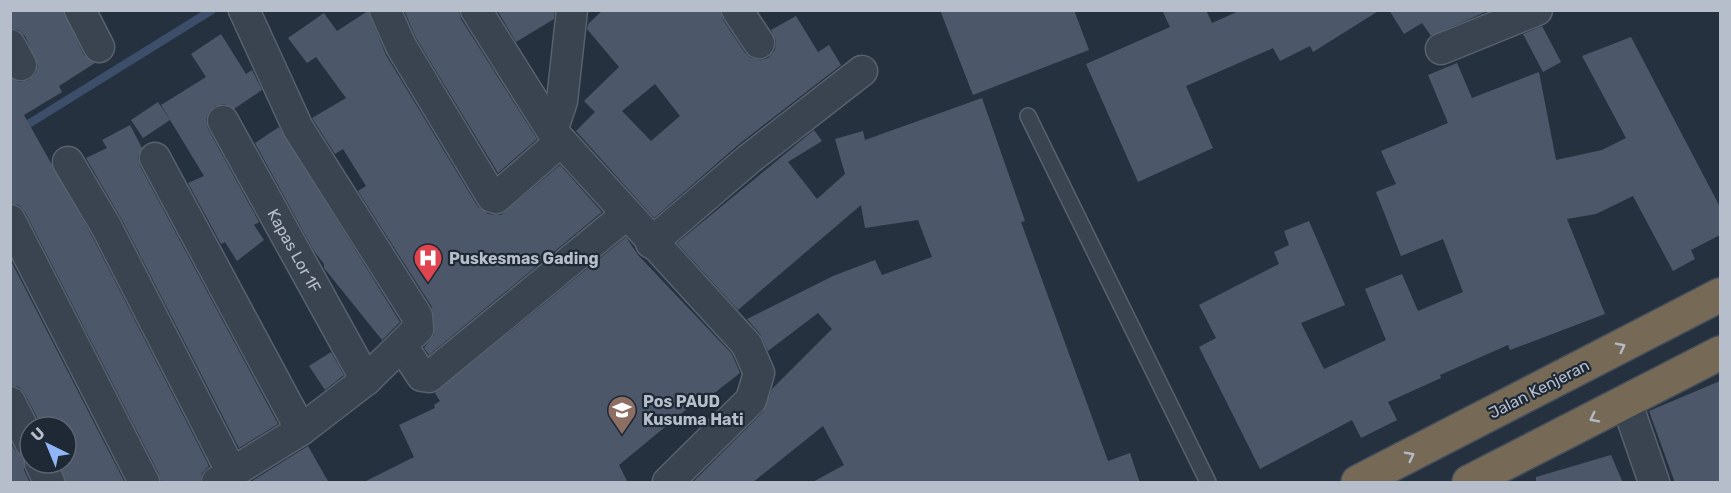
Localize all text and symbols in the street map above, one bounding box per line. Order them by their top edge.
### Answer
street label: Kapas Lor 1F [264,205,325,296]
hospital icon: Puskesmas Gading [412,242,444,284]
place label: Puskesmas Gading [449,249,599,268]
one-way arrow [1614,343,1625,354]
street label: Jalan Kenjeran [1485,355,1593,423]
place label: Pos PAUD Kusuma Hati [643,392,744,429]
school or university icon: Pos PAUD Kusuma Hati [606,394,638,436]
one-way arrow [1589,411,1600,422]
north arrow [18,415,78,475]
text: U [27,423,49,445]
one-way arrow [1404,451,1415,463]

